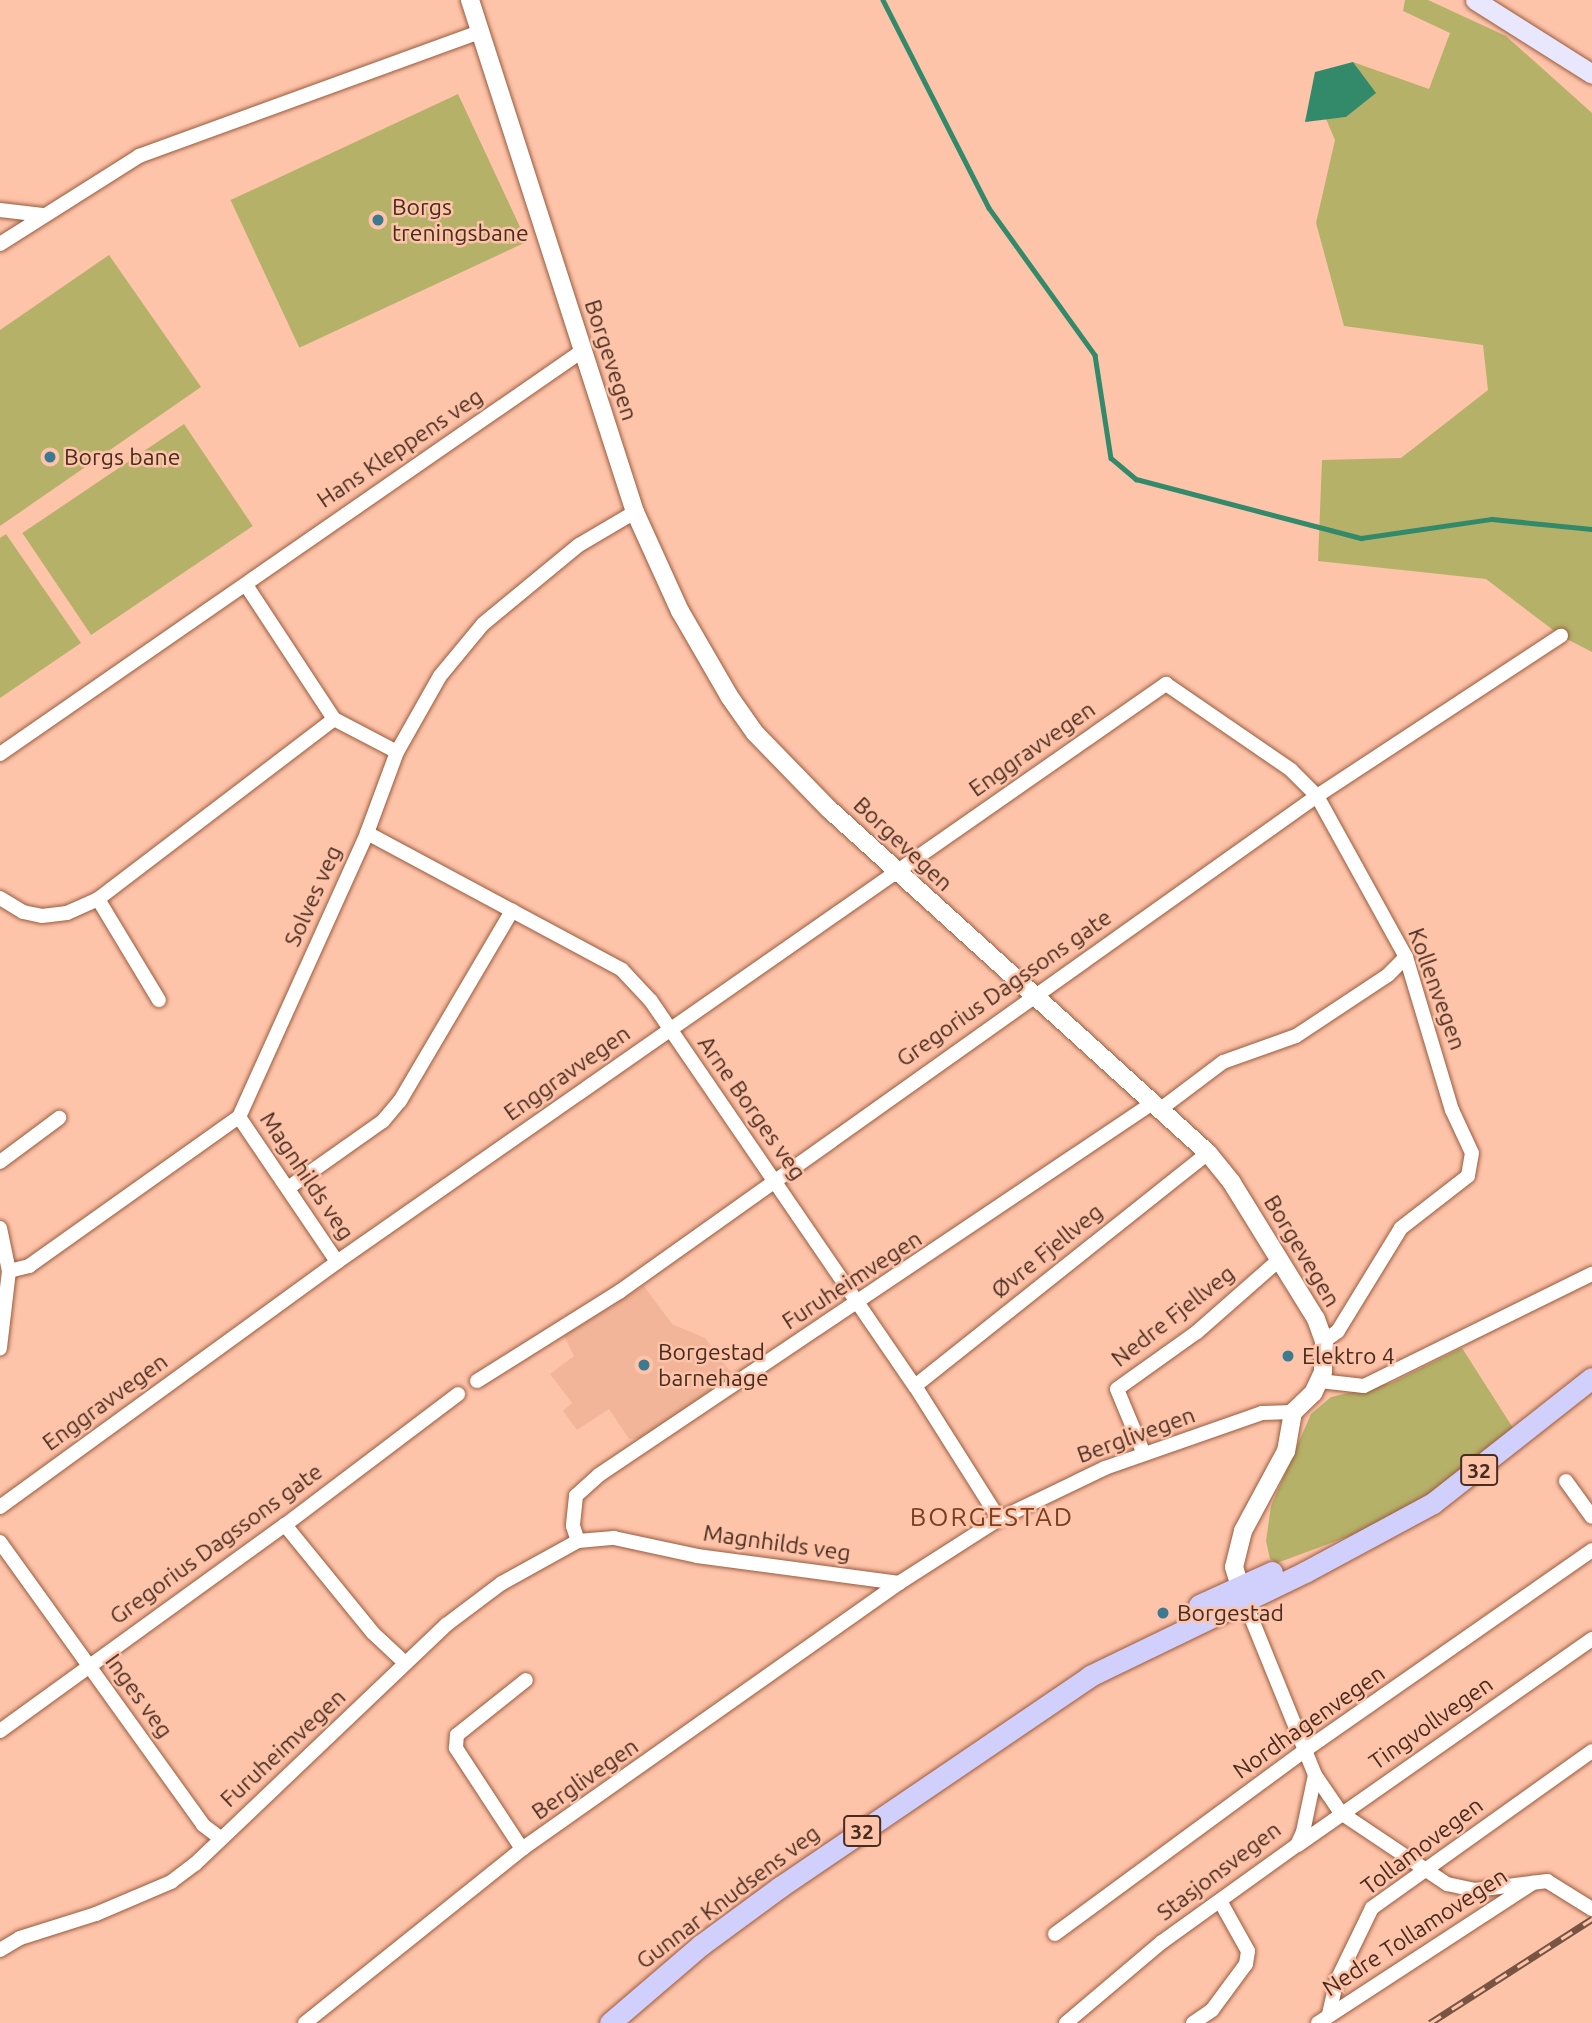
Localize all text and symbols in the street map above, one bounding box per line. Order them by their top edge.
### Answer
place label: Borgs treningsbane [392,193,529,247]
marker: Borgs treningsbane [370,212,386,228]
street label: Borgevegen [578,296,644,424]
street label: Hans Kleppens veg [312,382,488,514]
place label: Borgs bane [64,443,180,471]
marker: Borgs bane [42,449,58,465]
street label: Enggravvegen [964,695,1100,803]
street label: Borgevegen [848,791,958,897]
street label: Solves veg [278,841,348,951]
street label: Gregorius Dagssons gate [891,903,1117,1073]
street label: Kollenvegen [1402,924,1472,1054]
street label: Enggravvegen [499,1019,635,1127]
street label: Arne Borges veg [692,1031,812,1185]
street label: Magnhilds veg [254,1107,360,1245]
street label: Borgevegen [1258,1190,1346,1312]
street label: Øvre Fjellveg [986,1198,1108,1304]
street label: Furuheimvegen [777,1225,927,1335]
street label: Nedre Fjellveg [1106,1259,1240,1373]
place label: Borgestad barnehage [658,1338,769,1392]
place label: Elektro 4 [1302,1342,1395,1370]
street label: Enggravvegen [37,1347,173,1457]
marker: Elektro 4 [1280,1348,1296,1364]
marker: Borgestad barnehage [636,1357,652,1373]
street label: Berglivegen [1073,1401,1199,1469]
road number: 32 [1460,1452,1498,1488]
street label: Gregorius Dagssons gate [104,1458,328,1630]
district label: BORGESTAD [911,1501,1073,1533]
street label: Magnhilds veg [701,1519,853,1567]
place label: Borgestad [1177,1599,1284,1627]
marker: Borgestad [1155,1605,1171,1621]
street label: Inges veg [99,1649,179,1743]
street label: Nordhagenvegen [1228,1659,1390,1785]
street label: Tingvollvegen [1364,1670,1498,1776]
street label: Furuheimvegen [215,1683,351,1813]
street label: Berglivegen [526,1732,644,1826]
street label: Tollamovegen [1356,1791,1488,1901]
road number: 32 [843,1814,881,1848]
street label: Stasjonsvegen [1152,1815,1286,1927]
street label: Gunnar Knudsens veg [631,1819,825,1975]
street label: Nedre Tollamovegen [1318,1862,1512,2002]

